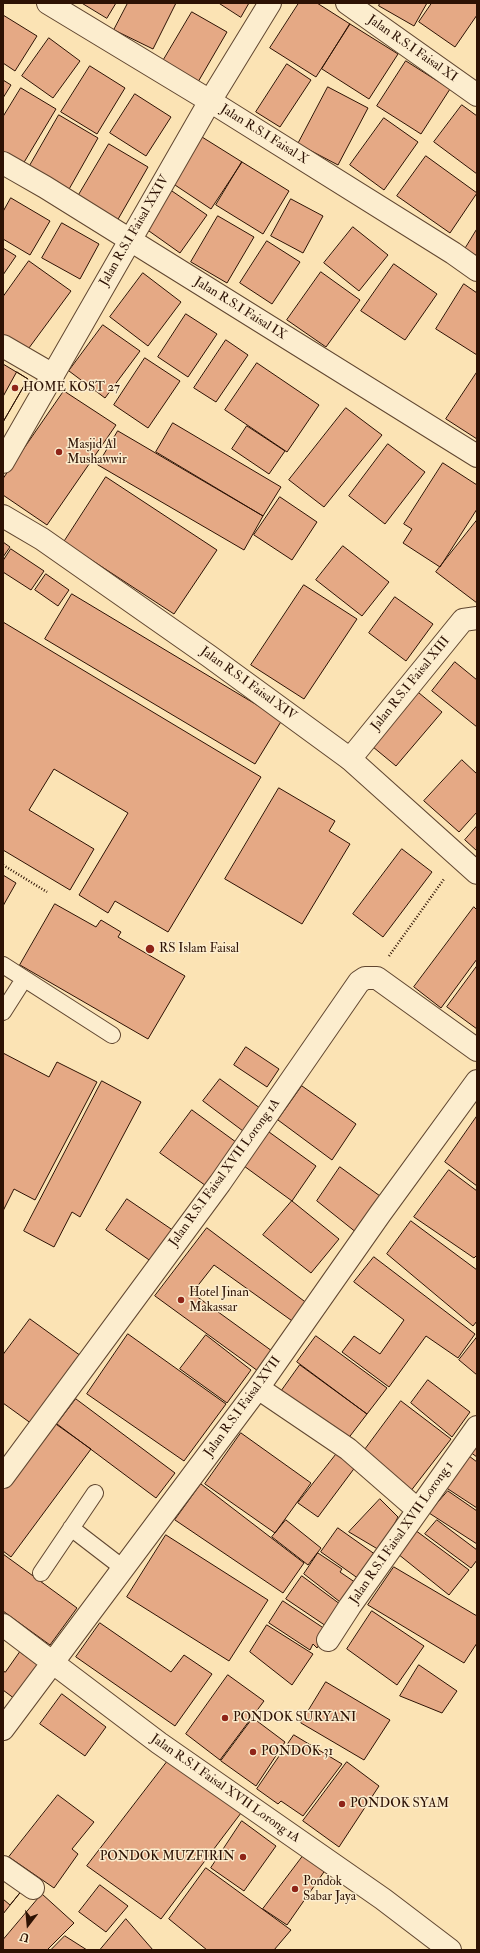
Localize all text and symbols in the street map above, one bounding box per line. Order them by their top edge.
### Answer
street label: Jalan R.S.I Faisal XI [364,12,460,86]
street label: Jalan R.S.I Faisal X [217,102,311,168]
street label: Jalan R.S.I Faisal XXIV [97,173,173,289]
street label: Jalan R.S.I Faisal IX [191,274,289,344]
place label: HOME KOST 27 [23,380,120,396]
marker: HOME KOST 27 [10,383,20,393]
place label: Masjid Al Mushawwir [67,437,127,468]
marker: Masjid Al Mushawwir [54,447,64,457]
street label: Jalan R.S.I Faisal XIII [368,634,454,734]
street label: Jalan R.S.I Faisal XIV [197,644,299,724]
place label: RS Islam Faisal [159,941,239,957]
marker: RS Islam Faisal [144,943,156,955]
street label: Jalan R.S.I Faisal XVII Lorong 1A [166,1096,284,1250]
place label: Hotel Jinan Makassar [189,1285,249,1316]
marker: Hotel Jinan Makassar [176,1295,186,1305]
street label: Jalan R.S.I Faisal XVII [201,1354,285,1460]
street label: Jalan R.S.I Faisal XVII Lorong 1 [347,1459,457,1607]
place label: PONDOK SURYANI [233,1710,356,1726]
marker: PONDOK SURYANI [220,1713,230,1723]
street label: Jalan R.S.I Faisal XVII Lorong 1A [147,1731,303,1847]
place label: PONDOK 31 [261,1744,333,1760]
marker: PONDOK 31 [248,1747,258,1757]
place label: PONDOK SYAM [350,1796,449,1812]
marker: PONDOK SYAM [337,1799,347,1809]
place label: PONDOK MUZFIRIN [100,1849,235,1865]
marker: PONDOK MUZFIRIN [238,1852,248,1862]
place label: Pondok Sabar Jaya [303,1874,356,1905]
marker: Pondok Sabar Jaya [290,1884,300,1894]
north arrow [8,1905,48,1945]
text: U [18,1929,31,1945]

